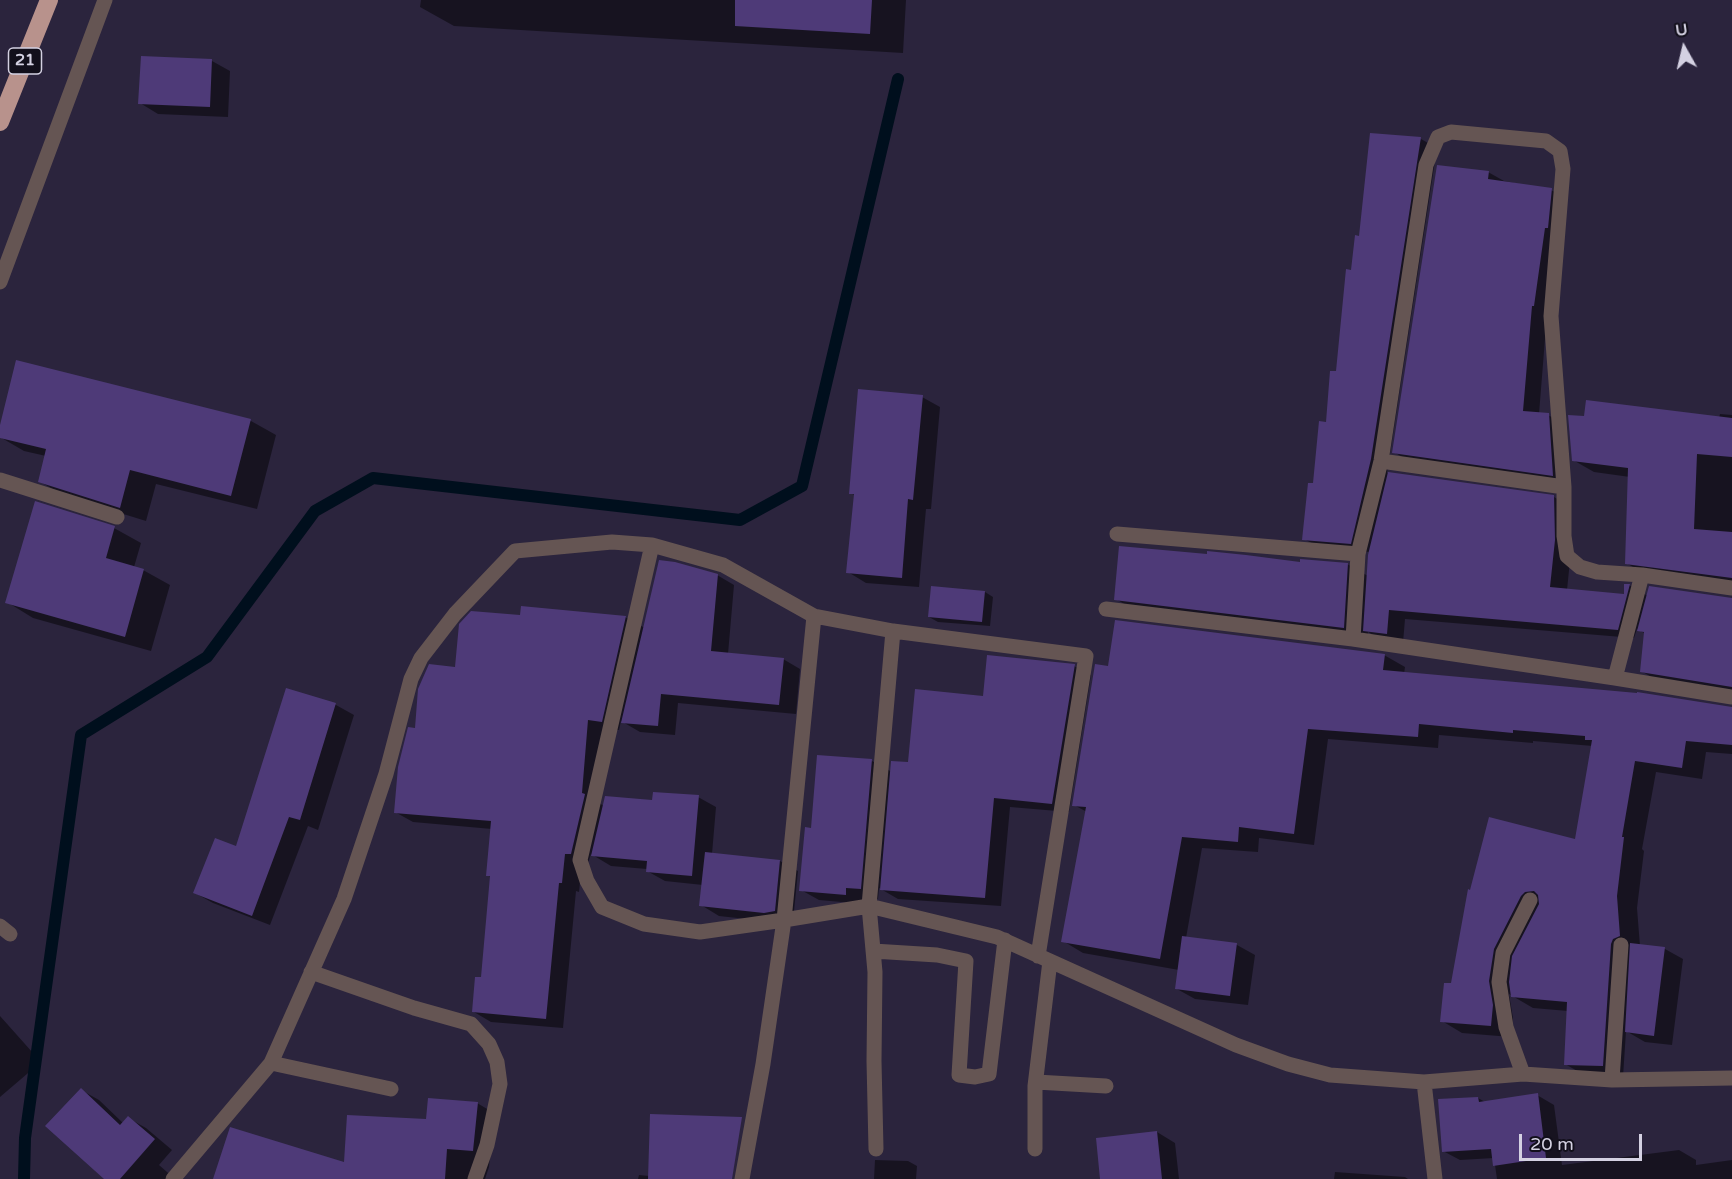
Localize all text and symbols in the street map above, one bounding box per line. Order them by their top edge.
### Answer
north arrow [1654,18,1714,78]
text: U [1674,19,1689,41]
road number: 21 [9,48,42,74]
scale bar [1522,1122,1645,1160]
text: 20 m [1530,1133,1574,1155]

